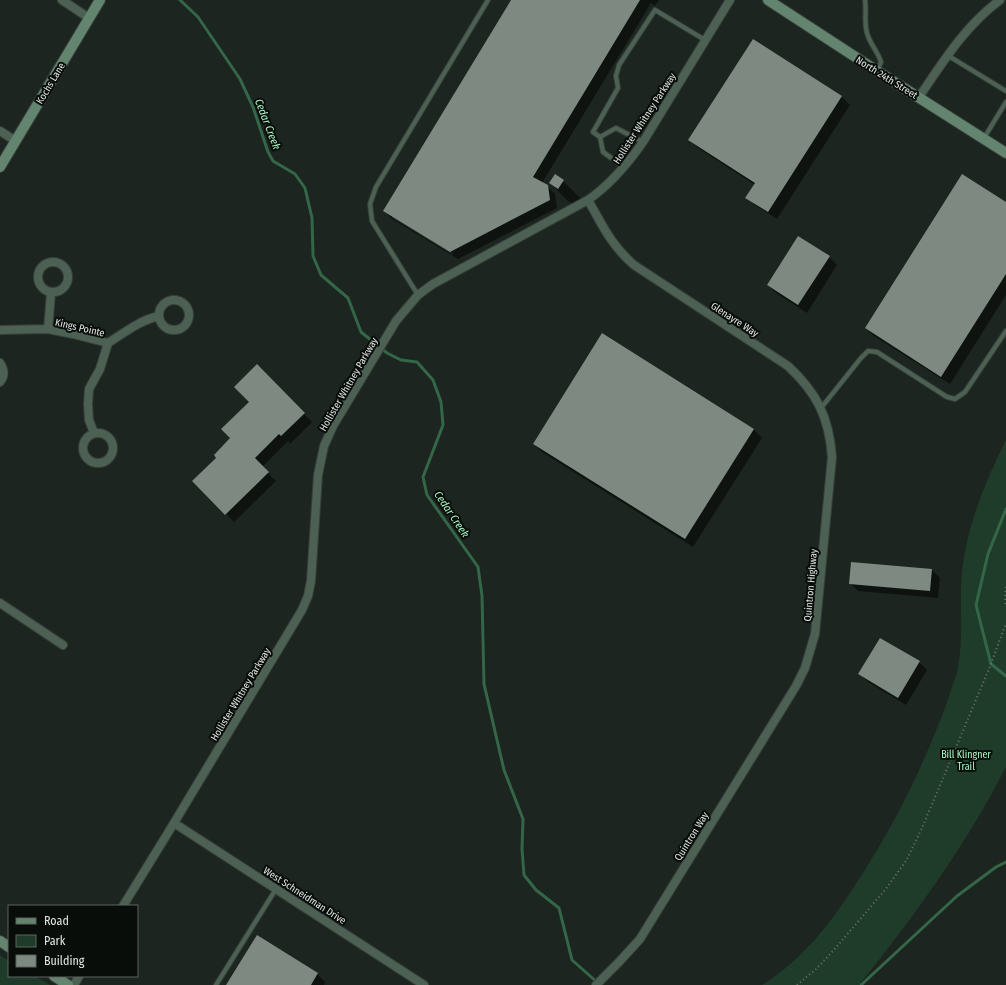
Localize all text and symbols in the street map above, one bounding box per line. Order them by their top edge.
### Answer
street label: North 24th Street [854,54,920,102]
street label: Kochs Lane [34,61,68,106]
street label: Hollister Whitney Parkway [611,70,679,166]
water label: Cedar Creek [252,97,283,152]
street label: Glenayre Way [708,300,761,340]
street label: Kings Pointe [54,316,106,339]
street label: Hollister Whitney Parkway [317,335,381,433]
water label: Cedar Creek [431,489,472,540]
street label: Quintron Highway [802,548,820,622]
street label: Hollister Whitney Parkway [208,645,274,743]
park label: Bill Klingner Trail [941,749,991,773]
street label: Quintron Way [672,810,712,863]
street label: West Schneidman Drive [261,865,348,927]
legend [8,905,138,977]
text: Road [44,914,69,928]
text: Park [44,934,66,948]
text: Building [44,954,85,968]

